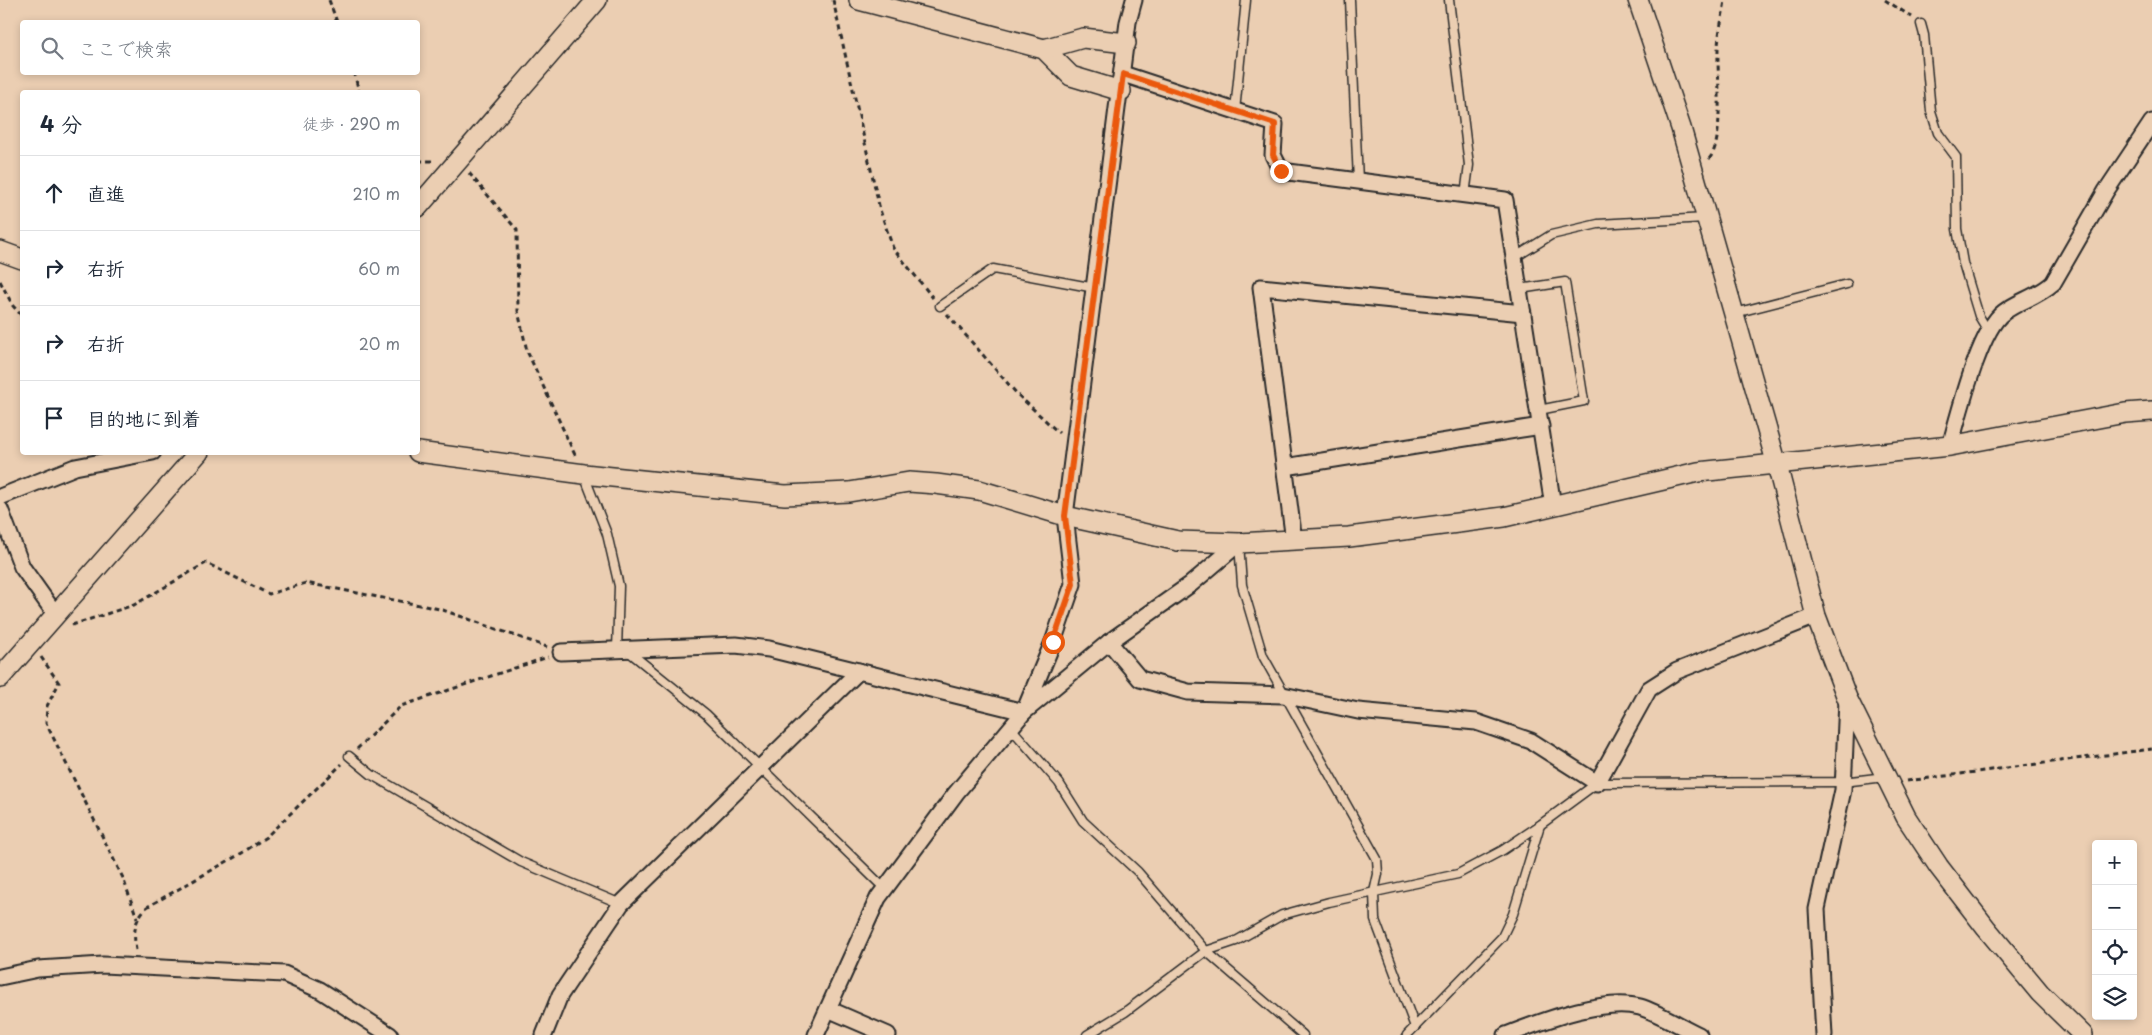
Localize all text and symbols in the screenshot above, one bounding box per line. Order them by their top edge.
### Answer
search box [20,20,420,75]
icon: search [38,34,66,62]
text: ここで検索 [78,34,173,62]
text: 4 分 [40,107,82,139]
text: 徒歩 · 290 m [303,111,400,135]
route end [1270,160,1293,183]
icon: ahead [40,179,68,207]
text: 直進 [87,179,125,207]
text: 210 m [352,181,400,205]
icon: right [40,254,68,282]
text: 右折 [87,254,125,282]
text: 60 m [358,256,400,280]
icon: right [40,329,68,357]
text: 右折 [87,329,125,357]
text: 20 m [359,331,400,355]
icon: arrive [40,404,68,432]
text: 目的地に到着 [87,404,201,432]
route start [1042,631,1065,654]
map controls [2092,840,2137,1020]
button: + [2092,840,2137,885]
button: − [2092,885,2137,930]
button: locate [2092,930,2137,975]
button: layers [2092,975,2137,1020]

